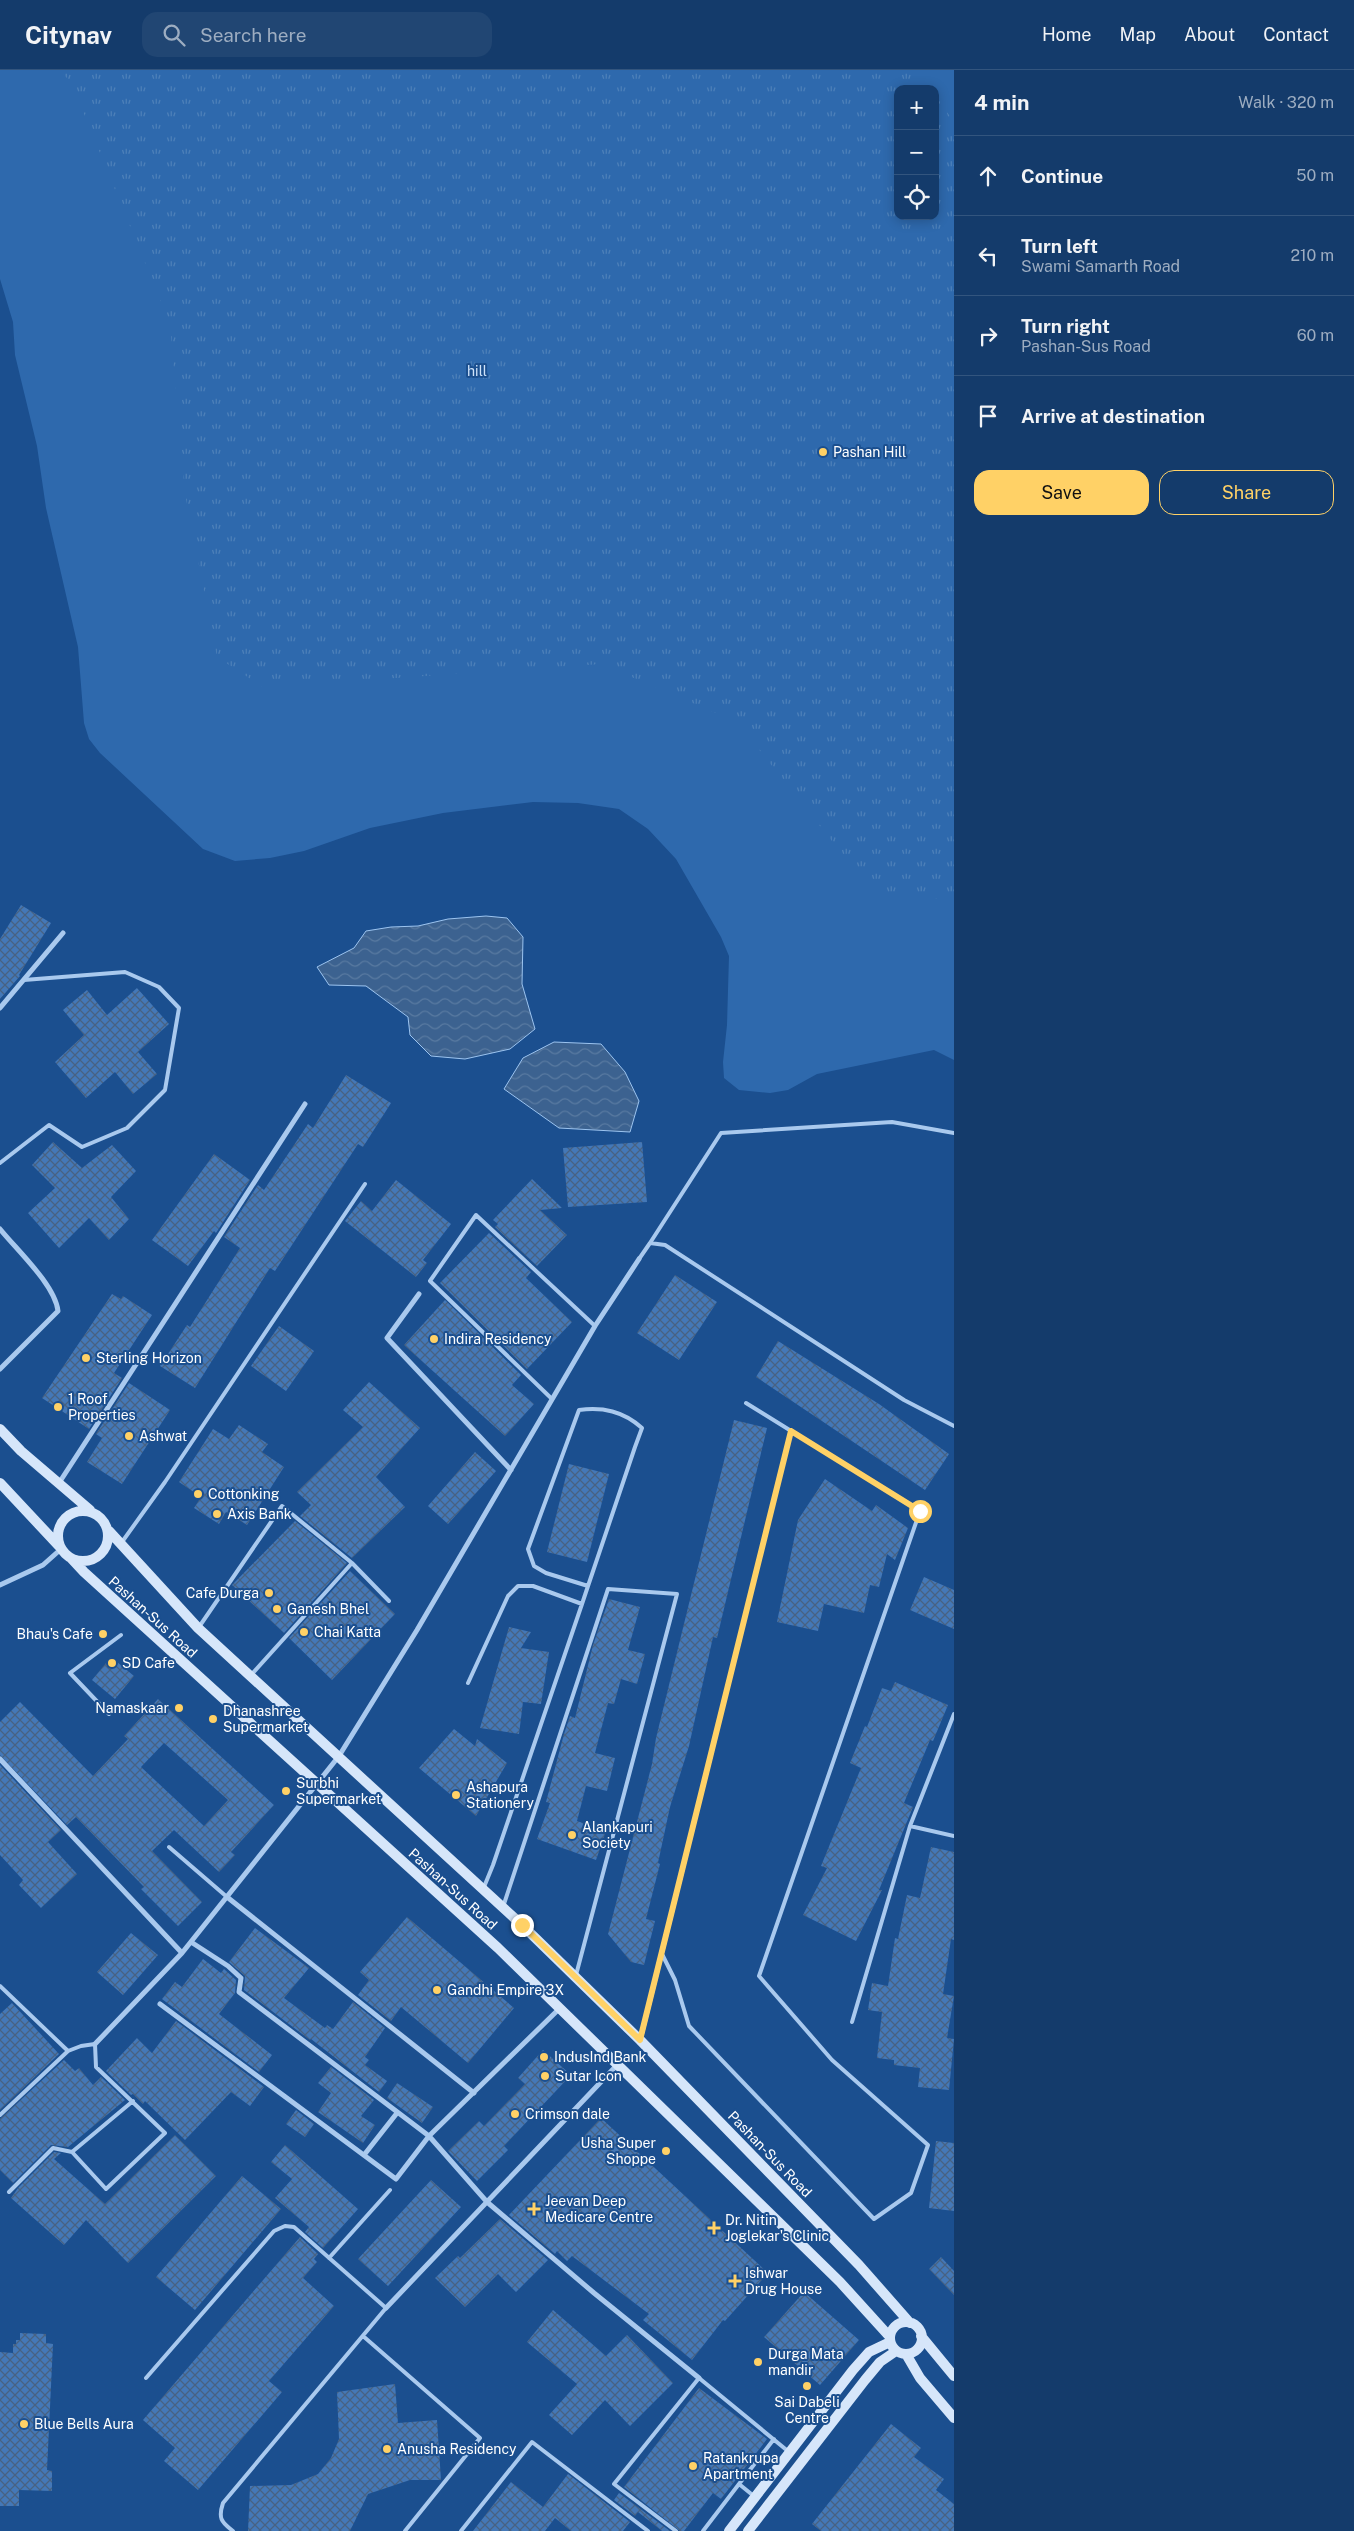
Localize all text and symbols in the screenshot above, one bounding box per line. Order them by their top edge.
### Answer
search box [142,12,492,57]
text: Citynav [25,21,112,49]
icon: search [160,21,188,49]
text: Search here [200,24,307,46]
text: Home [1042,24,1092,45]
text: Map [1120,24,1156,45]
text: About [1184,24,1235,45]
text: Contact [1263,24,1329,45]
map controls [894,85,939,220]
button: + [894,85,939,130]
text: 4 min [974,90,1029,115]
text: Walk · 320 m [1238,93,1334,112]
button: − [894,130,939,175]
icon: ahead [974,162,1002,190]
text: Continue [1021,165,1103,187]
text: 50 m [1296,166,1334,185]
button: locate [894,175,939,220]
text: Turn left [1021,235,1098,257]
icon: left [974,242,1002,270]
text: 210 m [1290,246,1334,265]
text: Swami Samarth Road [1021,257,1180,276]
text: Turn right [1021,315,1110,337]
icon: right [974,322,1002,350]
text: 60 m [1297,326,1334,345]
text: Pashan-Sus Road [1021,337,1151,356]
park label: hill [467,363,487,379]
icon: arrive [974,402,1002,430]
text: Arrive at destination [1021,405,1205,427]
place label: Pashan Hill [833,444,906,460]
marker: Pashan Hill [817,446,829,458]
button: Save [974,470,1149,515]
button: Share [1159,470,1334,515]
place label: Indira Residency [444,1331,552,1347]
marker: Indira Residency [428,1333,440,1345]
place label: Sterling Horizon [96,1350,202,1366]
marker: Sterling Horizon [80,1352,92,1364]
place label: 1 Roof Properties [68,1391,136,1423]
marker: 1 Roof Properties [52,1401,64,1413]
place label: Ashwat [139,1428,187,1444]
marker: Ashwat [123,1430,135,1442]
place label: Cottonking [208,1486,280,1502]
marker: Cottonking [192,1488,204,1500]
route start [909,1500,932,1523]
place label: Axis Bank [227,1506,292,1522]
marker: Axis Bank [211,1508,223,1520]
street label: Pashan-Sus Road [105,1573,201,1661]
place label: Cafe Durga [186,1585,259,1601]
marker: Cafe Durga [263,1587,275,1599]
place label: Ganesh Bhel [287,1601,369,1617]
marker: Ganesh Bhel [271,1603,283,1615]
place label: Chai Katta [314,1624,381,1640]
place label: Bhau's Cafe [17,1626,93,1642]
marker: Chai Katta [298,1626,310,1638]
marker: Bhau's Cafe [97,1628,109,1640]
place label: SD Cafe [122,1655,175,1671]
marker: SD Cafe [106,1657,118,1669]
place label: Namaskaar [95,1700,169,1716]
marker: Namaskaar [173,1702,185,1714]
place label: Dhanashree Supermarket [223,1703,308,1735]
marker: Dhanashree Supermarket [207,1713,219,1725]
place label: Surbhi Supermarket [296,1775,381,1807]
place label: Ashapura Stationery [466,1779,534,1811]
marker: Surbhi Supermarket [280,1785,292,1797]
marker: Ashapura Stationery [450,1789,462,1801]
place label: Alankapuri Society [582,1819,653,1851]
marker: Alankapuri Society [566,1829,578,1841]
street label: Pashan-Sus Road [405,1845,501,1933]
route end [511,1914,534,1937]
place label: Gandhi Empire 3X [447,1982,564,1998]
marker: Gandhi Empire 3X [431,1984,443,1996]
place label: IndusInd Bank [554,2049,647,2065]
marker: IndusInd Bank [538,2051,550,2063]
place label: Sutar Icon [555,2068,622,2084]
marker: Sutar Icon [539,2070,551,2082]
place label: Crimson dale [525,2106,610,2122]
marker: Crimson dale [509,2108,521,2120]
street label: Pashan-Sus Road [725,2108,815,2200]
place label: Usha Super Shoppe [581,2135,656,2167]
marker: Usha Super Shoppe [660,2145,672,2157]
place label: Jeevan Deep Medicare Centre [545,2193,653,2225]
marker: Jeevan Deep Medicare Centre [527,2202,541,2216]
place label: Dr. Nitin Joglekar's Clinic [725,2212,829,2244]
marker: Dr. Nitin Joglekar's Clinic [707,2221,721,2235]
place label: Ishwar Drug House [745,2265,822,2297]
marker: Ishwar Drug House [729,2275,741,2287]
place label: Durga Mata mandir [768,2346,844,2378]
marker: Durga Mata mandir [752,2356,764,2368]
marker: Sai Dabeli Centre [801,2380,813,2392]
place label: Sai Dabeli Centre [774,2394,840,2426]
place label: Blue Bells Aura [34,2416,134,2432]
marker: Blue Bells Aura [18,2418,30,2430]
place label: Anusha Residency [397,2441,517,2457]
marker: Anusha Residency [381,2443,393,2455]
place label: Ratankrupa Apartment [703,2450,779,2482]
marker: Ratankrupa Apartment [687,2460,699,2472]

